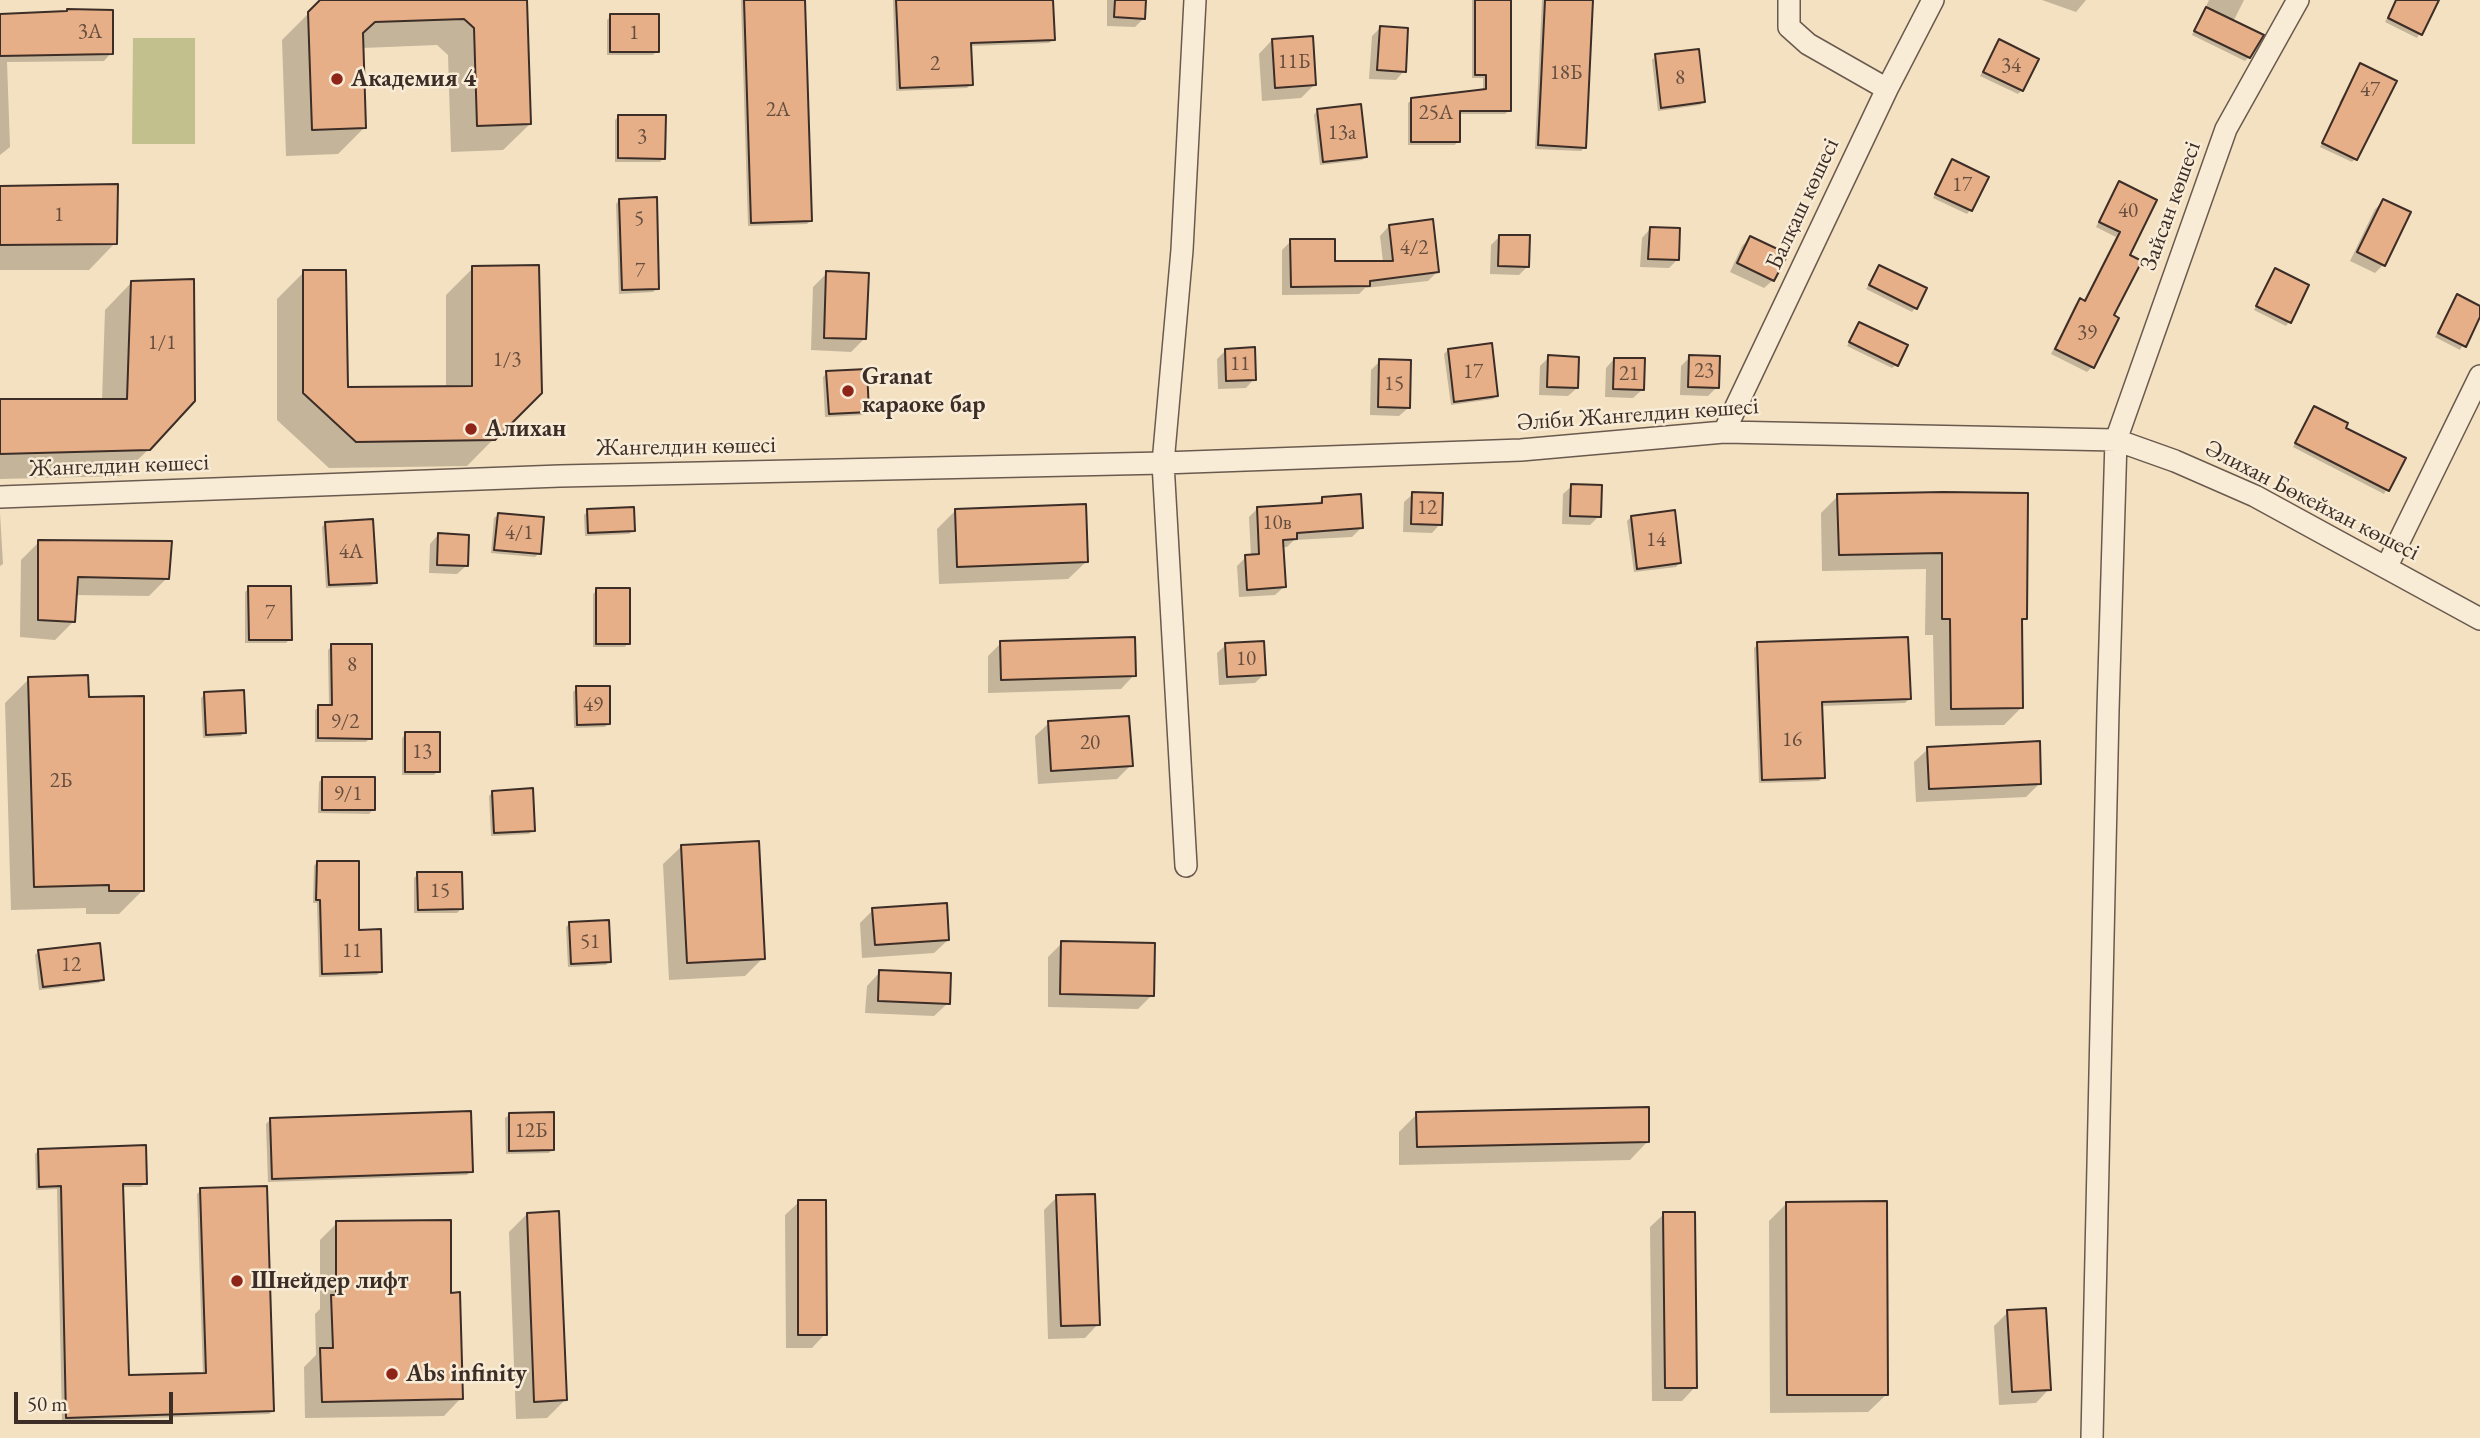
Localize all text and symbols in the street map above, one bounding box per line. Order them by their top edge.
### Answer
house number: 3А [78,19,102,45]
house number: 1 [629,20,639,46]
house number: 11Б [1278,49,1310,75]
house number: 2 [930,51,940,77]
house number: 34 [2001,53,2021,79]
house number: 18Б [1550,60,1582,86]
place label: Академия 4 [351,65,476,93]
house number: 8 [1675,65,1685,91]
marker: Академия 4 [329,71,345,87]
house number: 47 [2360,77,2380,103]
house number: 2А [766,97,790,123]
house number: 25А [1419,100,1453,126]
house number: 13а [1328,120,1356,146]
house number: 3 [637,124,647,150]
street label: Балқаш көшесі [1760,134,1846,274]
street label: Зайсан көшесі [2134,138,2208,274]
house number: 17 [1952,172,1972,198]
house number: 40 [2118,198,2138,224]
house number: 1 [54,202,64,228]
house number: 5 [634,206,644,232]
house number: 4/2 [1400,235,1428,261]
house number: 7 [635,258,645,284]
house number: 39 [2077,320,2097,346]
house number: 1/1 [148,330,176,356]
house number: 1/3 [493,347,521,373]
house number: 11 [1230,351,1250,377]
house number: 23 [1694,358,1714,384]
house number: 17 [1463,359,1483,385]
house number: 21 [1619,361,1639,387]
place label: Granat караоке бар [862,363,985,419]
house number: 15 [1384,371,1404,397]
marker: Granat караоке бар [840,383,856,399]
street label: Әліби Жангелдин көшесі [1516,392,1760,438]
place label: Алихан [485,415,566,443]
marker: Алихан [463,421,479,437]
street label: Жангелдин көшесі [596,431,776,463]
street label: Әлихан Бөкейхан көшесі [2200,434,2424,568]
street label: Жангелдин көшесі [28,448,210,484]
house number: 12 [1417,495,1437,521]
house number: 10в [1262,510,1292,536]
house number: 4/1 [505,520,533,546]
house number: 14 [1646,527,1666,553]
house number: 4А [339,539,363,565]
house number: 7 [265,600,275,626]
house number: 10 [1236,646,1256,672]
house number: 8 [347,652,357,678]
house number: 49 [583,692,603,718]
house number: 9/2 [331,709,359,735]
house number: 16 [1782,727,1802,753]
house number: 20 [1080,730,1100,756]
house number: 13 [412,739,432,765]
house number: 2Б [50,768,72,794]
house number: 9/1 [334,781,362,807]
house number: 15 [430,878,450,904]
house number: 51 [580,929,600,955]
house number: 11 [342,938,362,964]
house number: 12 [61,952,81,978]
house number: 12Б [515,1118,547,1144]
place label: Шнейдер лифт [251,1267,408,1295]
marker: Шнейдер лифт [229,1273,245,1289]
place label: Abs infinity [406,1360,527,1388]
marker: Abs infinity [384,1366,400,1382]
scale bar [18,1378,177,1422]
text: 50 m [27,1390,68,1417]

